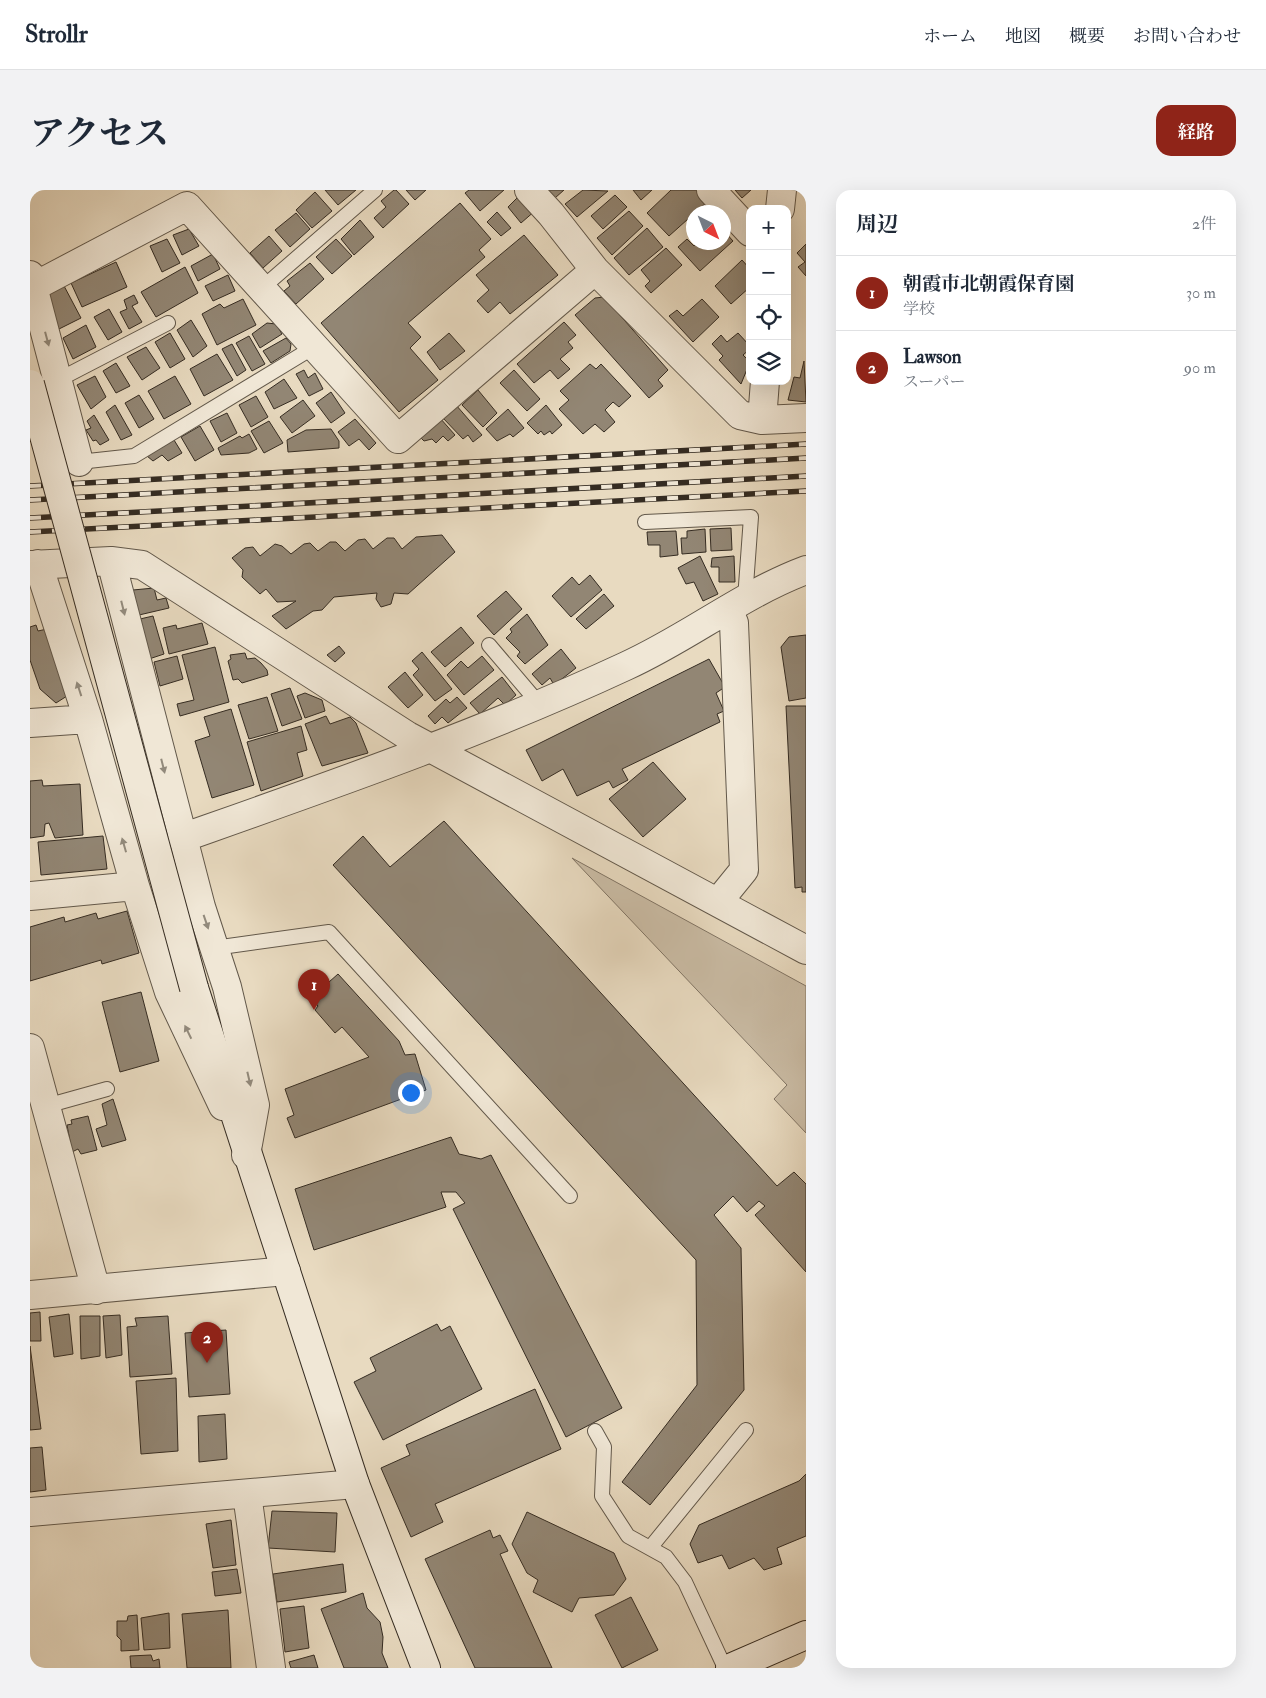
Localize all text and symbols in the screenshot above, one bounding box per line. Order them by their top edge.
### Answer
text: Strollr [25,19,88,50]
text: ホーム [923,25,977,48]
text: 地図 [1005,25,1041,48]
text: 概要 [1069,25,1105,48]
text: お問い合わせ [1133,25,1241,48]
button: 経路 [1156,105,1236,156]
text: アクセス [30,112,169,156]
north arrow [686,205,731,250]
map controls [746,205,791,385]
button: + [746,205,791,250]
text: 周辺 [856,211,898,238]
text: 2件 [1192,214,1216,234]
button: − [746,250,791,295]
text: 朝霞市北朝霞保育園 [903,272,1074,296]
text: 1 [869,283,875,303]
text: 30 m [1186,283,1216,303]
button: locate [746,295,791,340]
text: 学校 [903,299,935,319]
one-way arrow [44,331,52,346]
button: layers [746,340,791,385]
text: Lawson [903,345,962,369]
text: 2 [868,358,876,378]
text: 90 m [1184,358,1216,378]
text: スーパー [903,372,965,392]
one-way arrow [119,601,127,616]
one-way arrow [74,682,82,697]
one-way arrow [159,758,167,773]
one-way arrow [119,838,127,853]
one-way arrow [203,915,210,930]
pin: 1 [298,969,330,1010]
one-way arrow [183,1025,191,1039]
one-way arrow [245,1071,253,1086]
your location [398,1080,424,1106]
pin: 2 [191,1322,223,1363]

